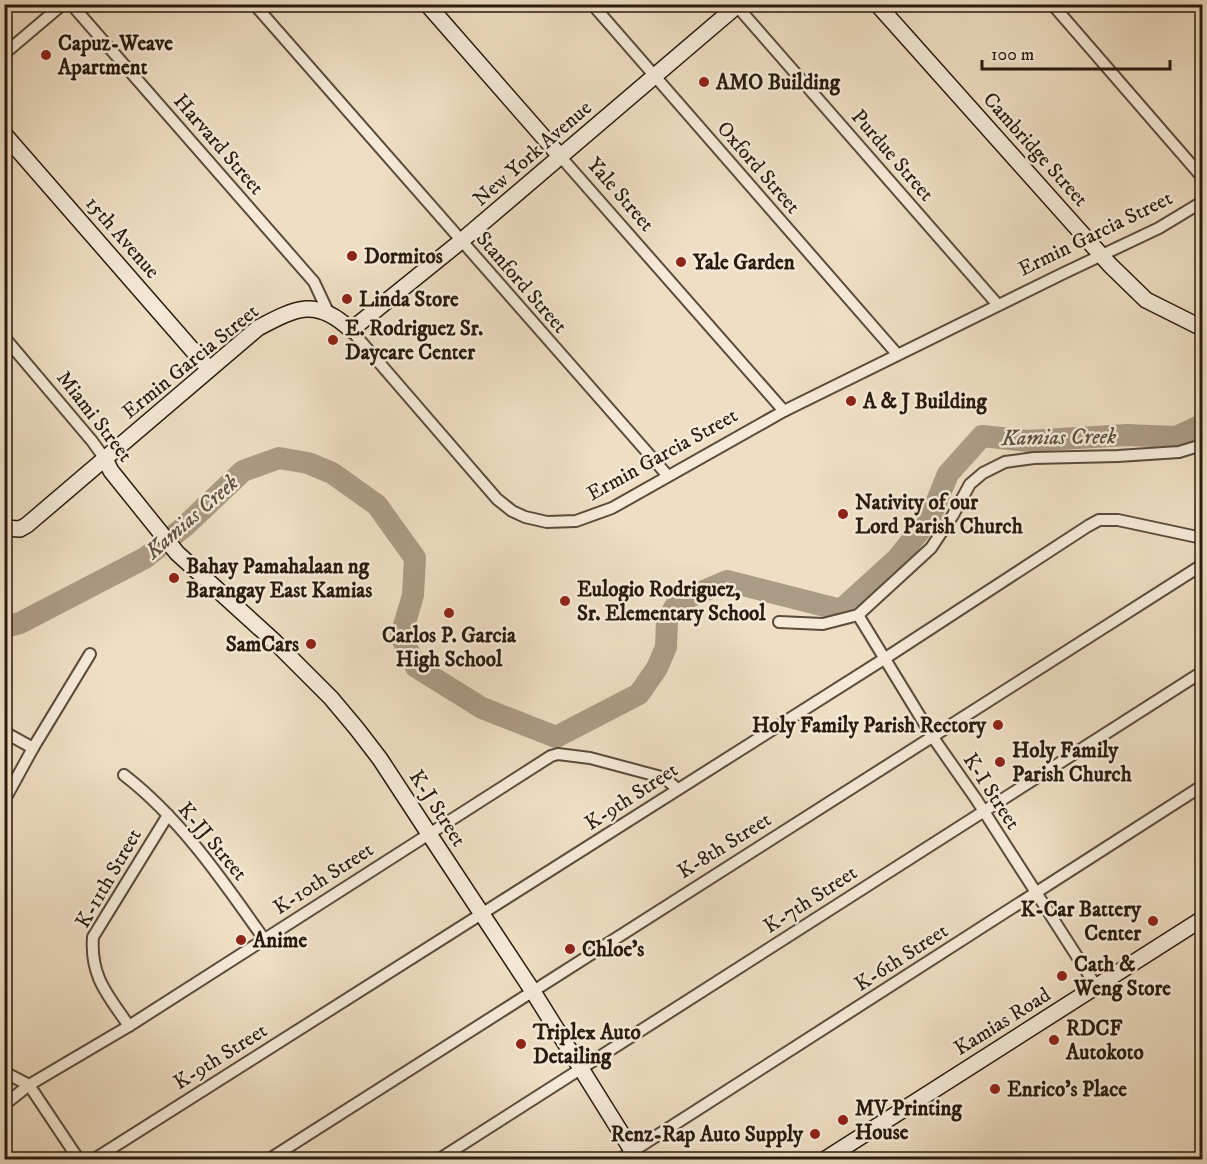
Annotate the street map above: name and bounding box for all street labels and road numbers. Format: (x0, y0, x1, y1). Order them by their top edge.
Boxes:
street label: Cambridge Street (977, 87, 1094, 212)
street label: Harvard Street (167, 89, 269, 201)
street label: New York Avenue (468, 95, 598, 212)
street label: Purdue Street (845, 104, 939, 207)
street label: Oxford Street (711, 116, 806, 220)
street label: Yale Street (581, 152, 660, 237)
street label: Ermin Garcia Street (1014, 185, 1177, 282)
street label: 15th Avenue (79, 191, 165, 284)
street label: Stanford Street (470, 226, 573, 339)
street label: Ermin Garcia Street (117, 299, 264, 425)
street label: Miami Street (50, 366, 138, 468)
street label: Ermin Garcia Street (583, 403, 743, 507)
street label: K-I Street (957, 748, 1026, 835)
street label: K-9th Street (580, 757, 683, 837)
street label: K-J Street (403, 765, 472, 852)
street label: K-JJ Street (172, 797, 253, 886)
street label: K-8th Street (673, 807, 776, 885)
street label: K-11th Street (70, 824, 148, 933)
street label: K-10th Street (269, 837, 379, 921)
street label: K-7th Street (759, 860, 862, 940)
street label: K-6th Street (850, 918, 953, 998)
street label: Kamias Road (950, 982, 1056, 1062)
street label: K-9th Street (169, 1018, 272, 1096)

